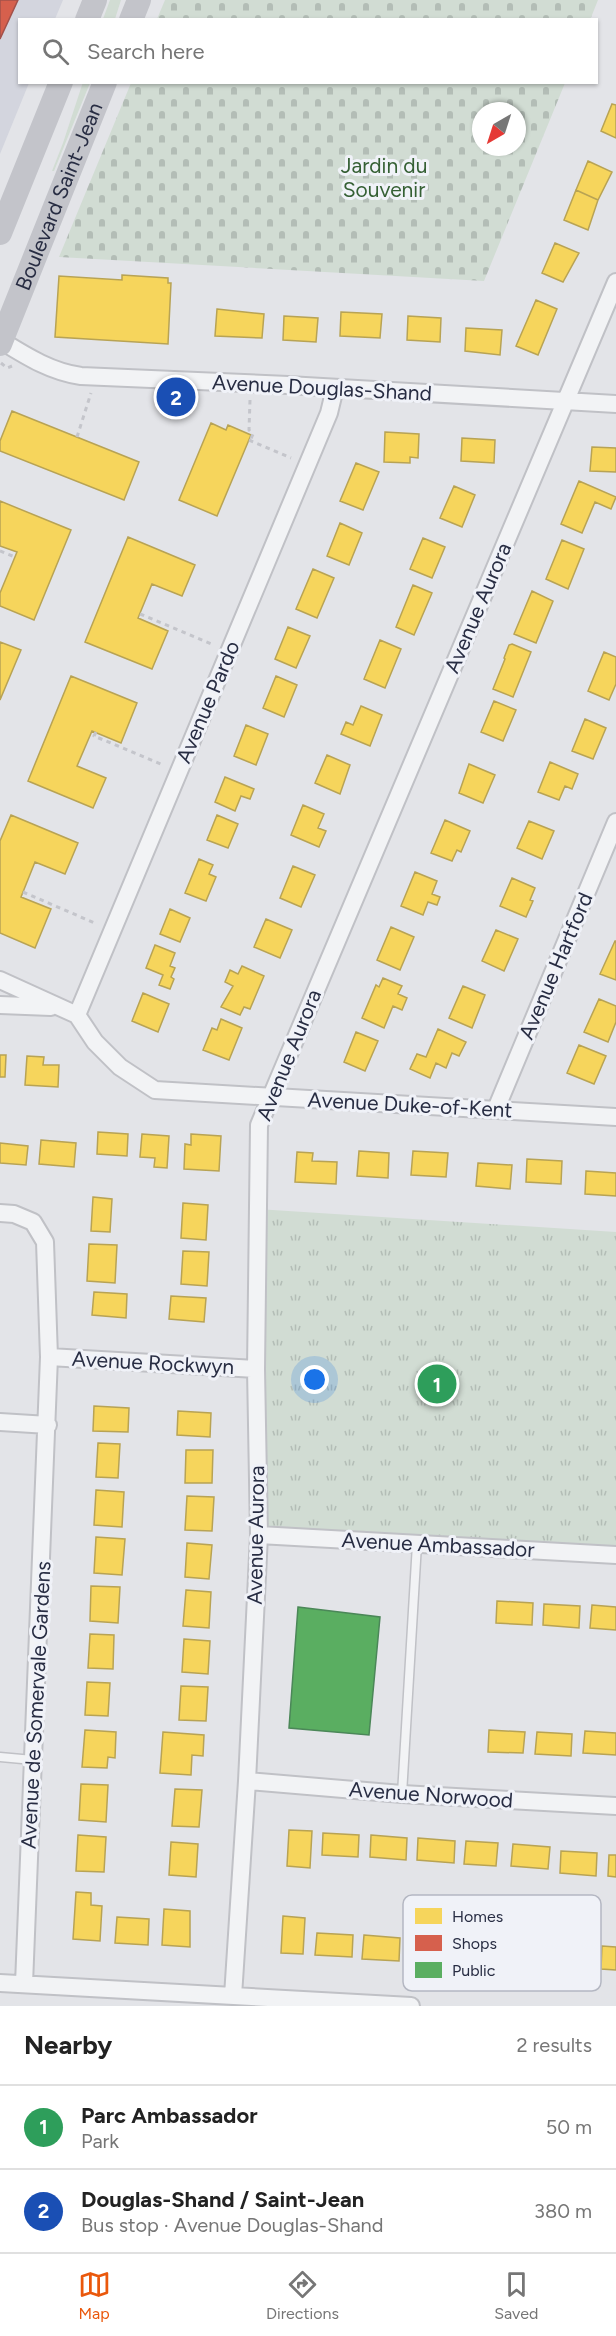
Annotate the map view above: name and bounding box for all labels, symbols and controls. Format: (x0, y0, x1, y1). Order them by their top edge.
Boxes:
search box (18, 18, 598, 84)
icon: search (39, 35, 72, 68)
text: Search here (87, 38, 205, 65)
street label: Boulevard Saint-Jean (10, 99, 108, 294)
north arrow (472, 102, 526, 156)
park label: Jardin du Souvenir (341, 153, 427, 202)
street label: Avenue Douglas-Shand (211, 369, 433, 406)
pin: 2 (156, 374, 195, 420)
street label: Avenue Aurora (439, 539, 516, 677)
street label: Avenue Pardo (171, 637, 245, 767)
street label: Avenue Hartford (513, 889, 598, 1043)
street label: Avenue Aurora (251, 986, 326, 1124)
street label: Avenue Duke-of-Kent (307, 1087, 513, 1122)
street label: Avenue Rockwyn (71, 1346, 235, 1379)
pin: 1 (418, 1362, 456, 1406)
your location (300, 1365, 329, 1394)
street label: Avenue Aurora (242, 1465, 269, 1605)
street label: Avenue Ambassador (341, 1527, 535, 1562)
street label: Avenue de Somervale Gardens (15, 1560, 56, 1850)
street label: Avenue Norwood (348, 1776, 514, 1813)
legend (403, 1895, 601, 1991)
text: Homes (452, 1907, 503, 1926)
text: Shops (452, 1934, 497, 1953)
text: Public (452, 1961, 496, 1980)
text: Nearby (24, 2029, 112, 2061)
text: 2 results (516, 2033, 592, 2057)
text: Parc Ambassador (81, 2102, 258, 2129)
text: 1 (39, 2115, 48, 2139)
text: 50 m (546, 2115, 592, 2139)
text: Park (81, 2129, 119, 2153)
text: Douglas-Shand / Saint-Jean (81, 2186, 364, 2213)
text: 2 (38, 2199, 49, 2223)
text: 380 m (534, 2199, 592, 2223)
text: Bus stop · Avenue Douglas-Shand (81, 2213, 383, 2237)
tab: Map (78, 2268, 111, 2323)
tab: Directions (266, 2268, 339, 2323)
tab: Saved (494, 2268, 538, 2323)

